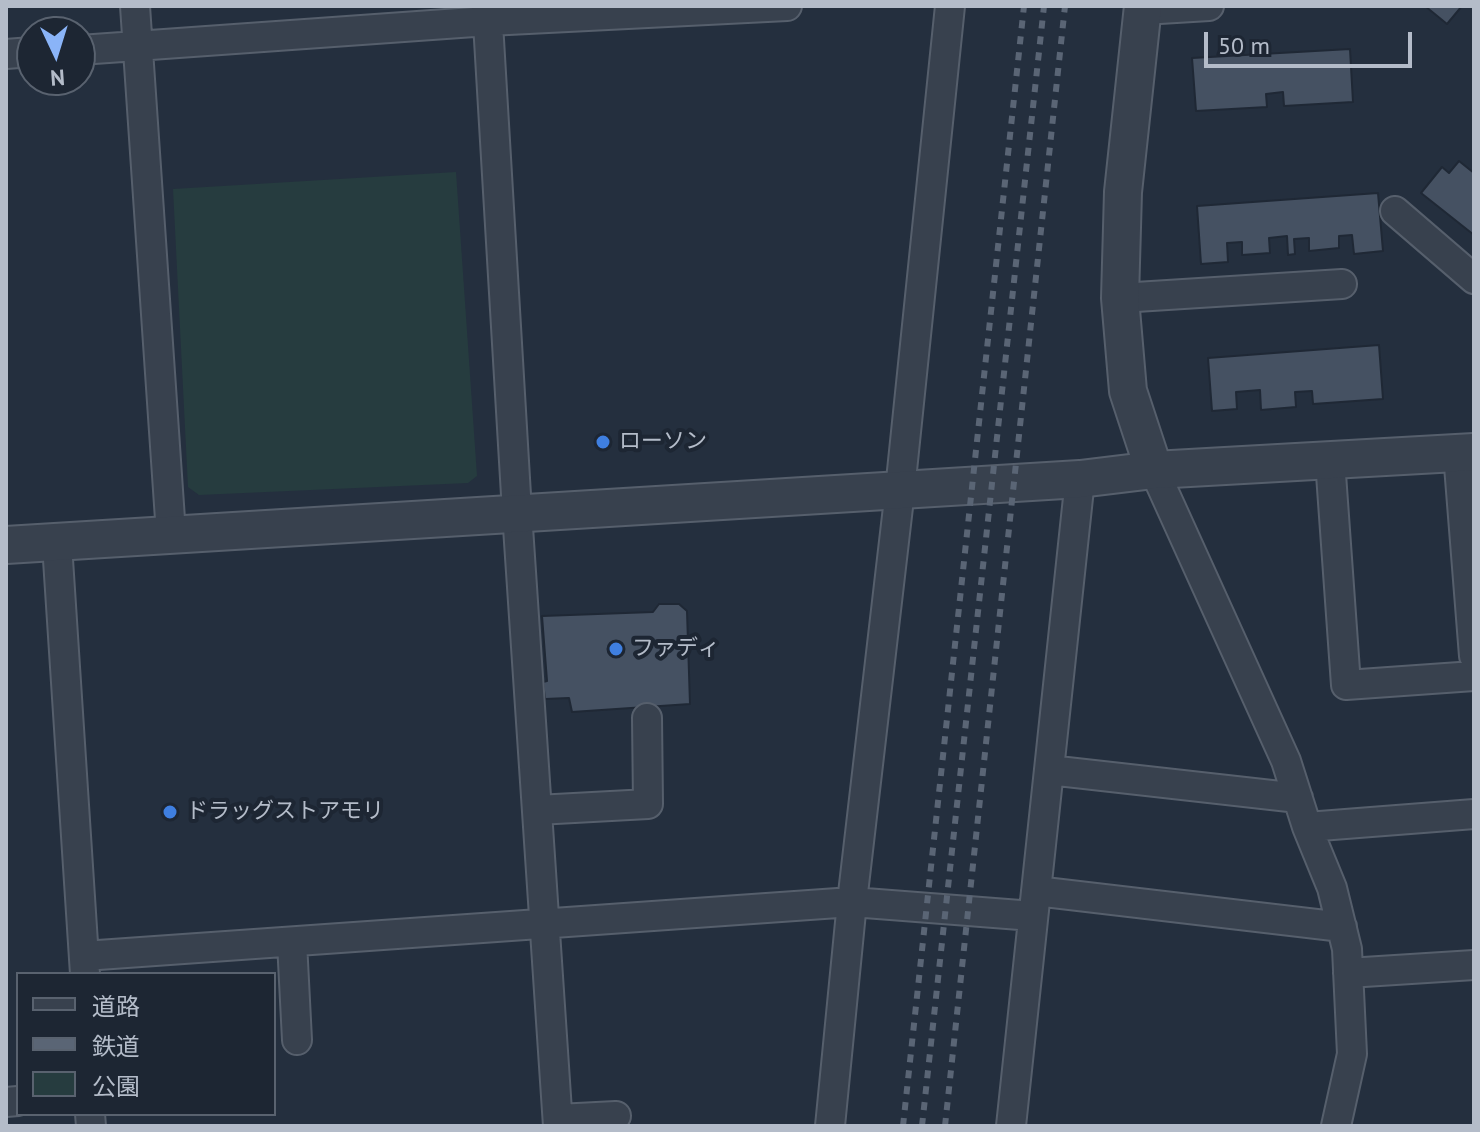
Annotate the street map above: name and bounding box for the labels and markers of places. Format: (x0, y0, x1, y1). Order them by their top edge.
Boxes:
place label: ローソン (619, 429, 707, 455)
marker: ローソン (594, 433, 612, 451)
place label: ファディ (632, 636, 720, 662)
marker: ファディ (607, 640, 625, 658)
place label: ドラッグストアモリ (186, 799, 384, 825)
marker: ドラッグストアモリ (161, 803, 179, 821)

